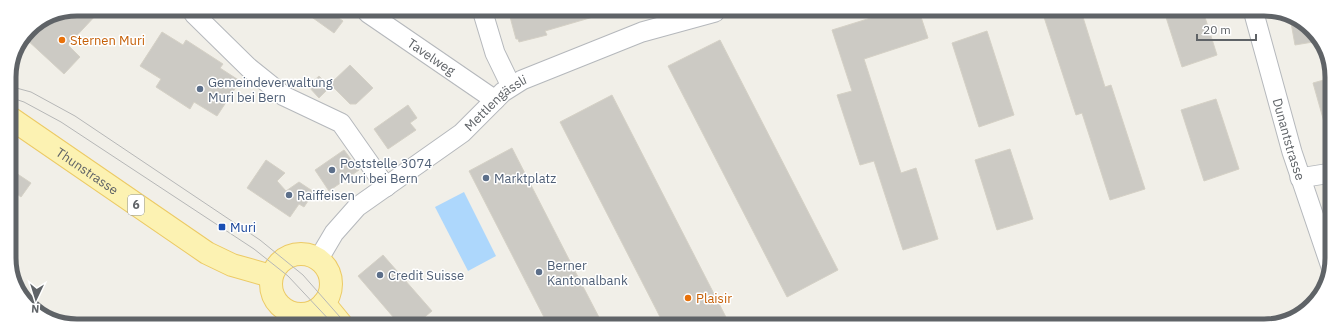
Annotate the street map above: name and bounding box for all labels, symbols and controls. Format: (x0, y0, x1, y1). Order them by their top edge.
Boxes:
scale bar (1197, 16, 1256, 42)
text: 20 m (1203, 22, 1231, 37)
place label: Sternen Muri (70, 32, 145, 49)
marker: Sternen Muri (57, 35, 67, 45)
street label: Tavelweg (404, 35, 459, 79)
street label: Mettlengässli (461, 71, 529, 135)
place label: Gemeindeverwaltung Muri bei Bern (208, 74, 333, 106)
marker: Gemeindeverwaltung Muri bei Bern (195, 84, 205, 94)
street label: Dunantstrasse (1269, 96, 1309, 182)
street label: Thunstrasse (53, 144, 121, 199)
place label: Poststelle 3074 Muri bei Bern (340, 155, 432, 187)
marker: Poststelle 3074 Muri bei Bern (327, 165, 337, 175)
place label: Marktplatz (494, 170, 556, 187)
marker: Marktplatz (481, 173, 491, 183)
place label: Raiffeisen (297, 187, 355, 204)
marker: Raiffeisen (284, 190, 294, 200)
road number: 6 (128, 195, 144, 215)
place label: Muri (230, 219, 256, 236)
marker: Muri (217, 222, 227, 232)
place label: Berner Kantonalbank (547, 257, 628, 289)
place label: Credit Suisse (388, 267, 464, 284)
marker: Berner Kantonalbank (534, 267, 544, 277)
marker: Credit Suisse (375, 270, 385, 280)
north arrow (16, 279, 56, 319)
place label: Plaisir (696, 290, 732, 307)
marker: Plaisir (683, 293, 693, 303)
text: N (31, 302, 40, 316)

